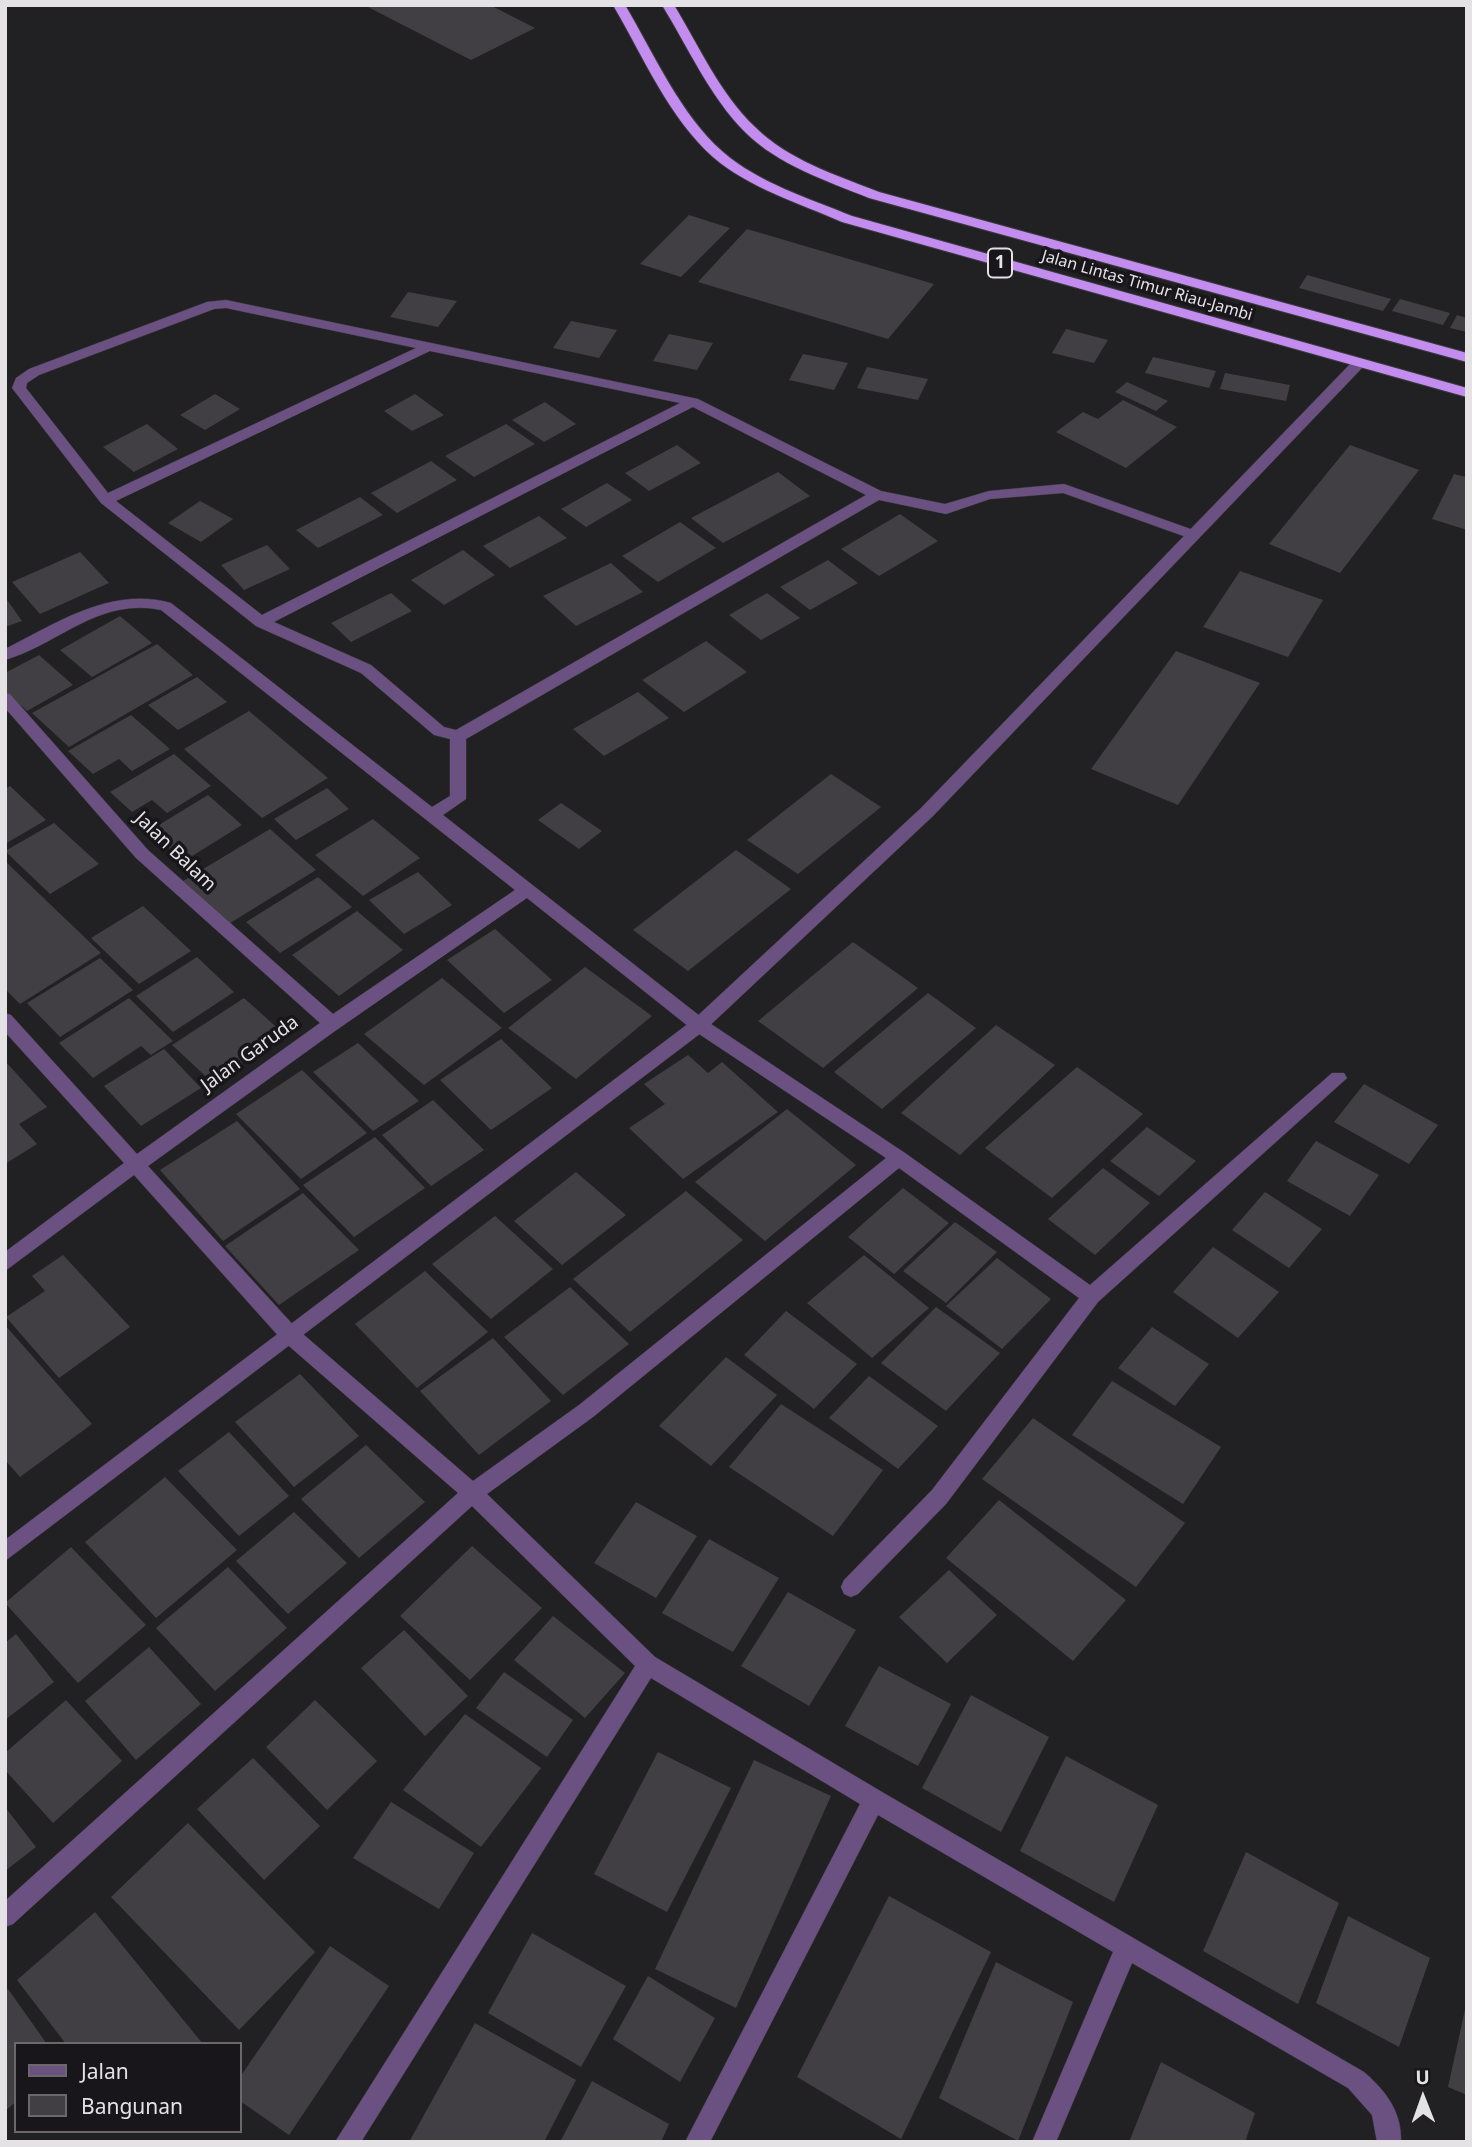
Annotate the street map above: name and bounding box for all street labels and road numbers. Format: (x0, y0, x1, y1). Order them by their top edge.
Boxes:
street label: Jalan Lintas Timur Riau-Jambi (1039, 247, 1255, 325)
road number: 1 (988, 248, 1012, 278)
street label: Jalan Balam (130, 808, 220, 896)
street label: Jalan Garuda (197, 1011, 303, 1097)

